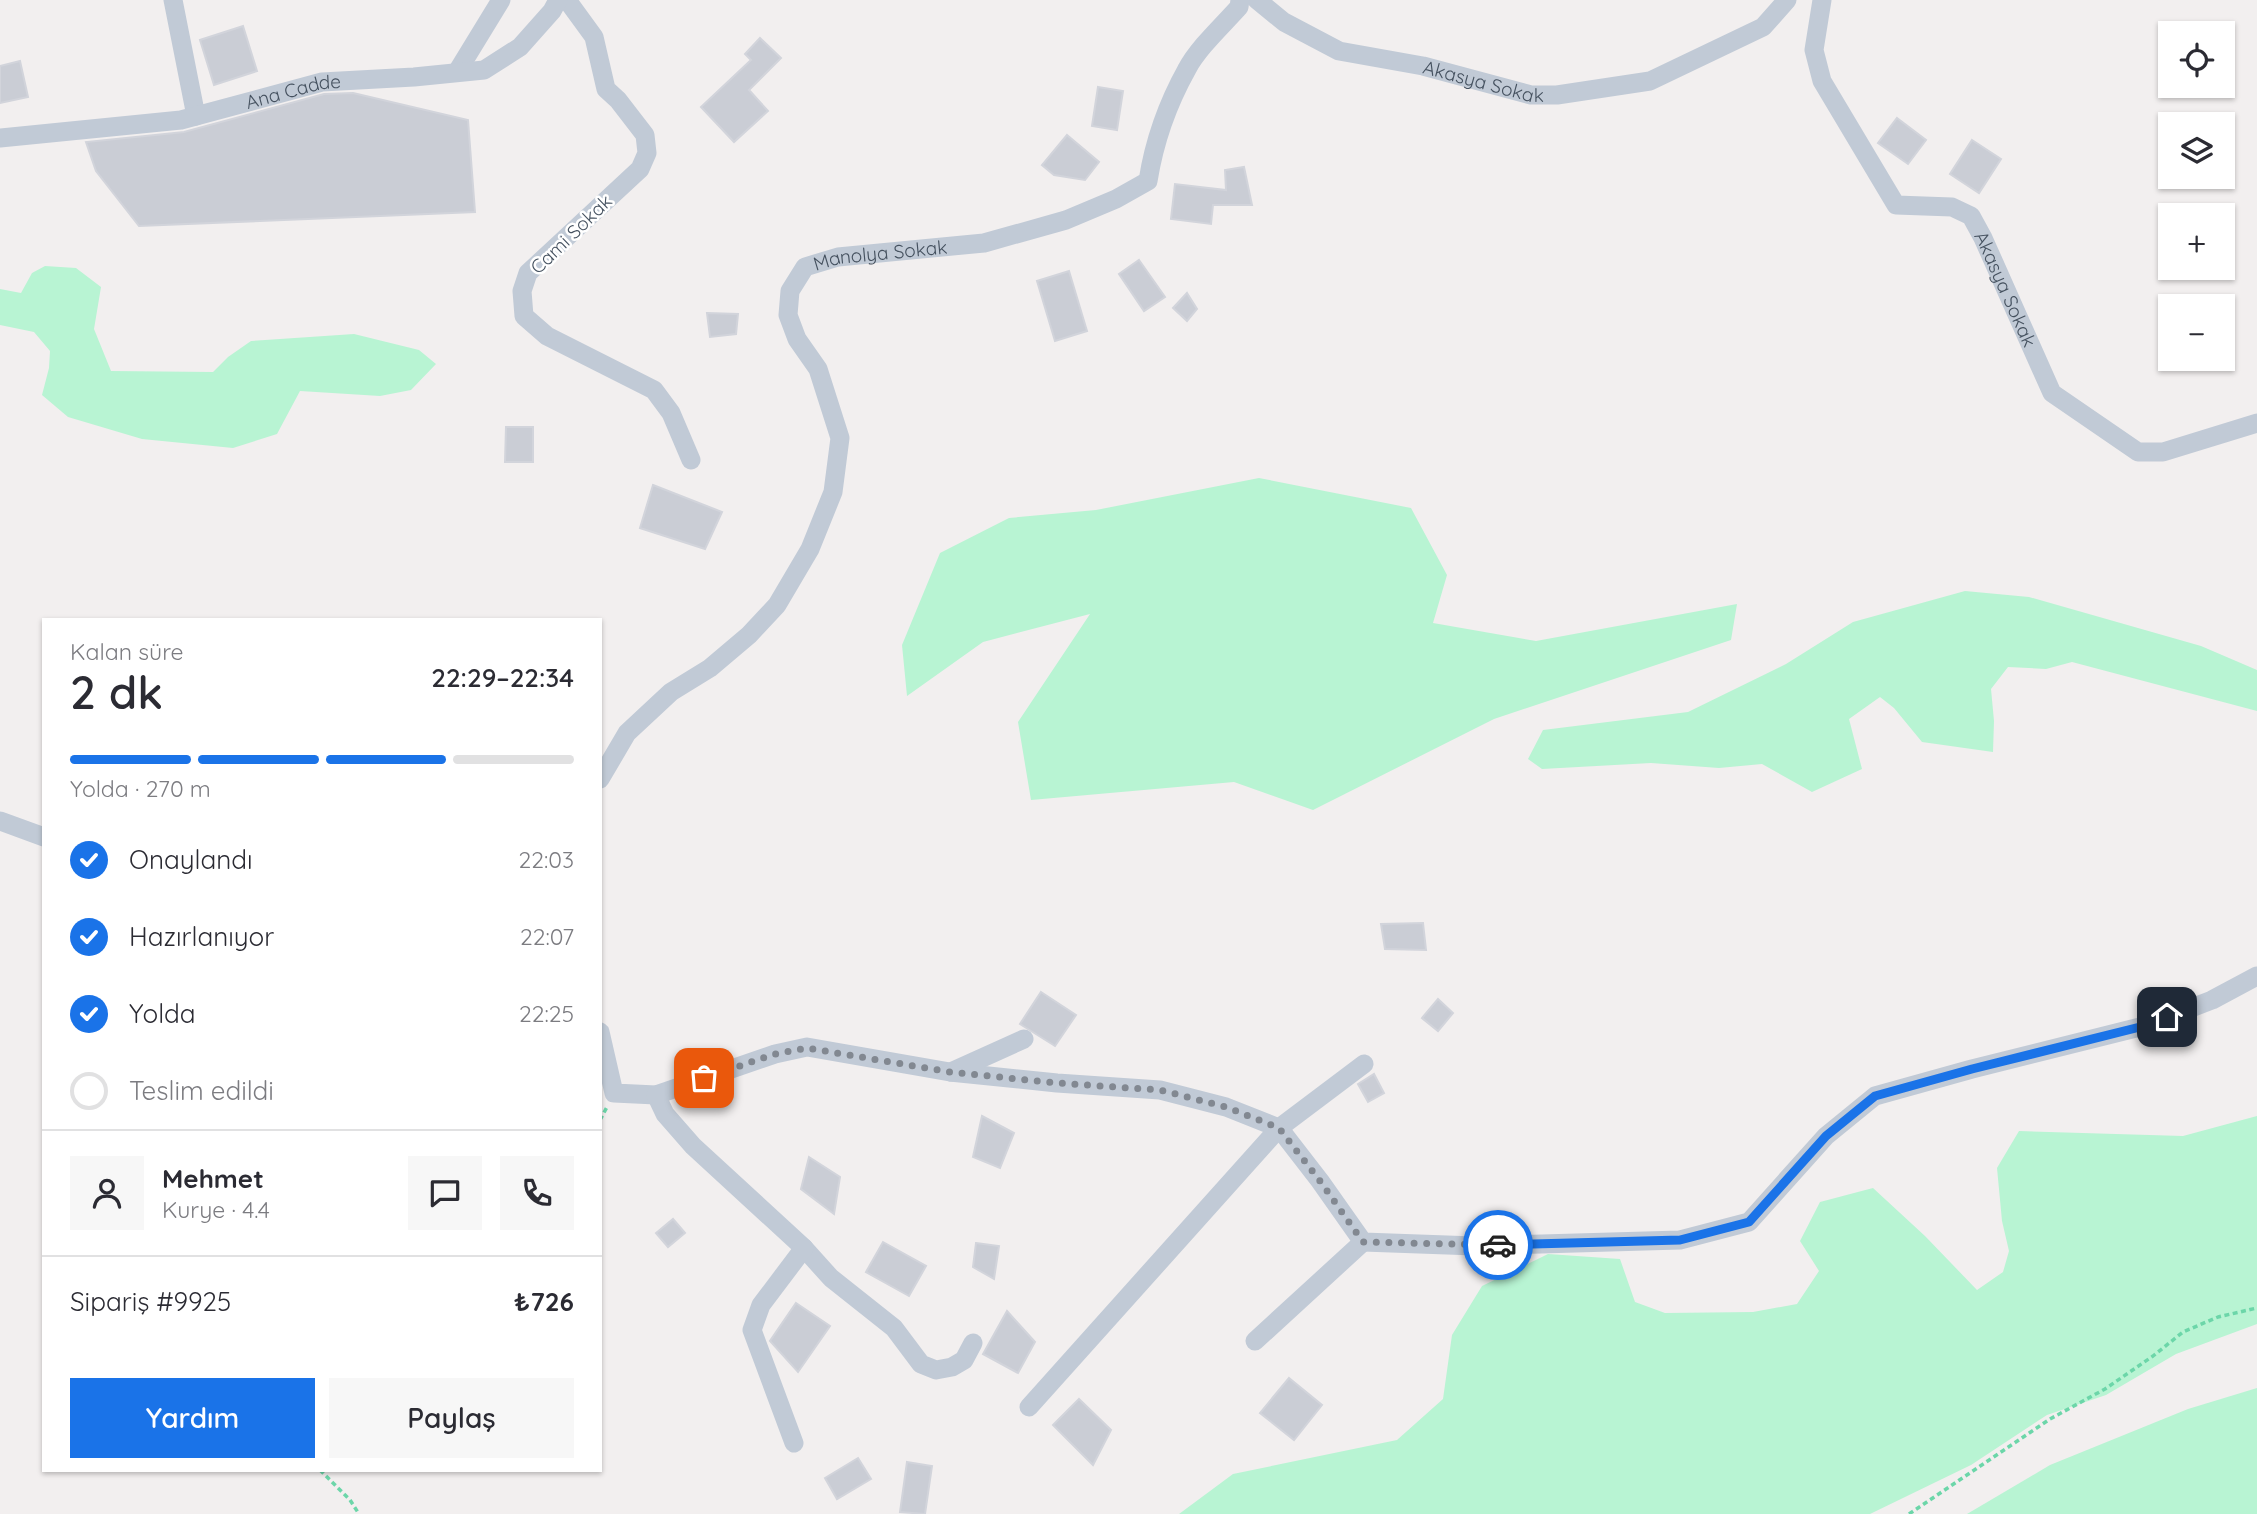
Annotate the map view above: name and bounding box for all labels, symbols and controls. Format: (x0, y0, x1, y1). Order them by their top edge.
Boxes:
map controls (2158, 21, 2235, 371)
button: locate (2158, 21, 2235, 98)
street label: Akasya Sokak (1420, 55, 1544, 107)
street label: Ana Cadde (243, 69, 342, 114)
button: layers (2158, 112, 2235, 189)
street label: Cami Sokak (525, 189, 617, 279)
button: + (2158, 203, 2235, 280)
street label: Akasya Sokak (1969, 227, 2042, 351)
street label: Manolya Sokak (810, 235, 948, 276)
button: − (2158, 294, 2235, 371)
text: Kalan süre (70, 637, 183, 666)
text: 22:29–22:34 (431, 661, 574, 694)
text: 2 dk (70, 663, 163, 721)
text: Yolda · 270 m (70, 774, 211, 803)
icon: check (70, 841, 108, 879)
text: Onaylandı (129, 843, 253, 876)
text: 22:03 (518, 845, 574, 874)
icon: check (70, 918, 108, 956)
text: Hazırlanıyor (129, 920, 274, 953)
text: 22:07 (520, 922, 574, 951)
pin (2137, 987, 2197, 1047)
icon: check (70, 995, 108, 1033)
text: Yolda (129, 997, 195, 1030)
icon: home (2148, 998, 2186, 1036)
text: 22:25 (519, 999, 574, 1028)
pin (674, 1048, 734, 1108)
icon: bag (685, 1059, 723, 1097)
text: Teslim edildi (129, 1074, 274, 1107)
button: person (70, 1156, 144, 1230)
button: chat (408, 1156, 482, 1230)
button: phone (500, 1156, 574, 1230)
text: Mehmet (162, 1162, 264, 1195)
text: Kurye · 4.4 (162, 1195, 270, 1224)
courier (1463, 1210, 1533, 1280)
icon: car (1479, 1226, 1517, 1264)
text: Sipariş #9925 (70, 1285, 231, 1318)
text: ₺726 (514, 1285, 574, 1318)
button: Yardım (70, 1378, 315, 1458)
button: Paylaş (329, 1378, 574, 1458)

